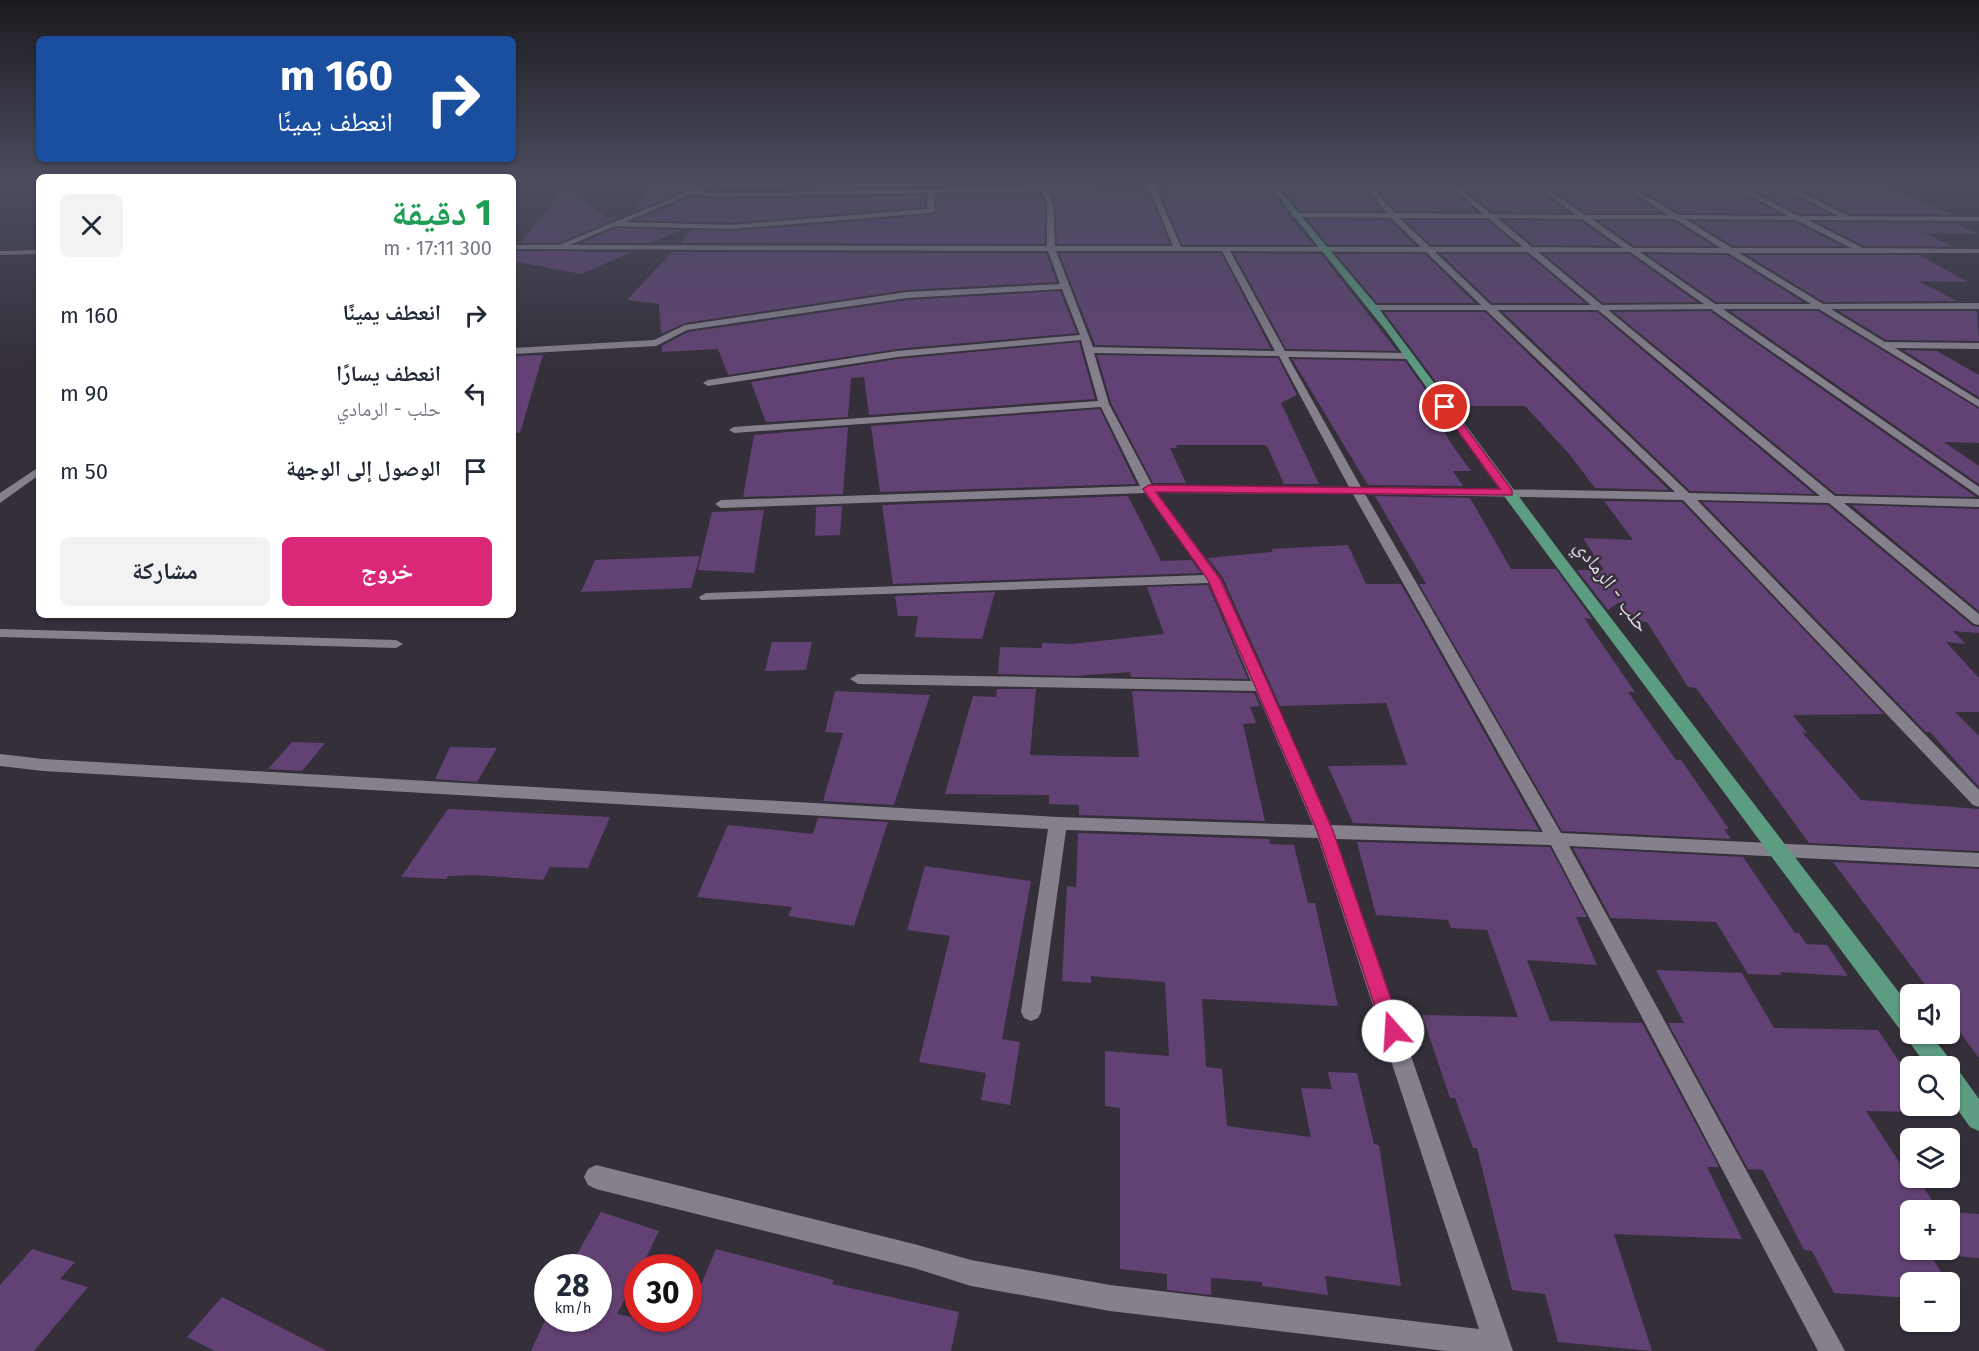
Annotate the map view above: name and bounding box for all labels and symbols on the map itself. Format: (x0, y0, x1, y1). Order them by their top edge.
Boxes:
pin (1419, 381, 1470, 432)
street label: حلب - الرمادي (1566, 534, 1655, 640)
position arrow (1361, 999, 1425, 1063)
speed limit sign: 30 (624, 1254, 702, 1332)

